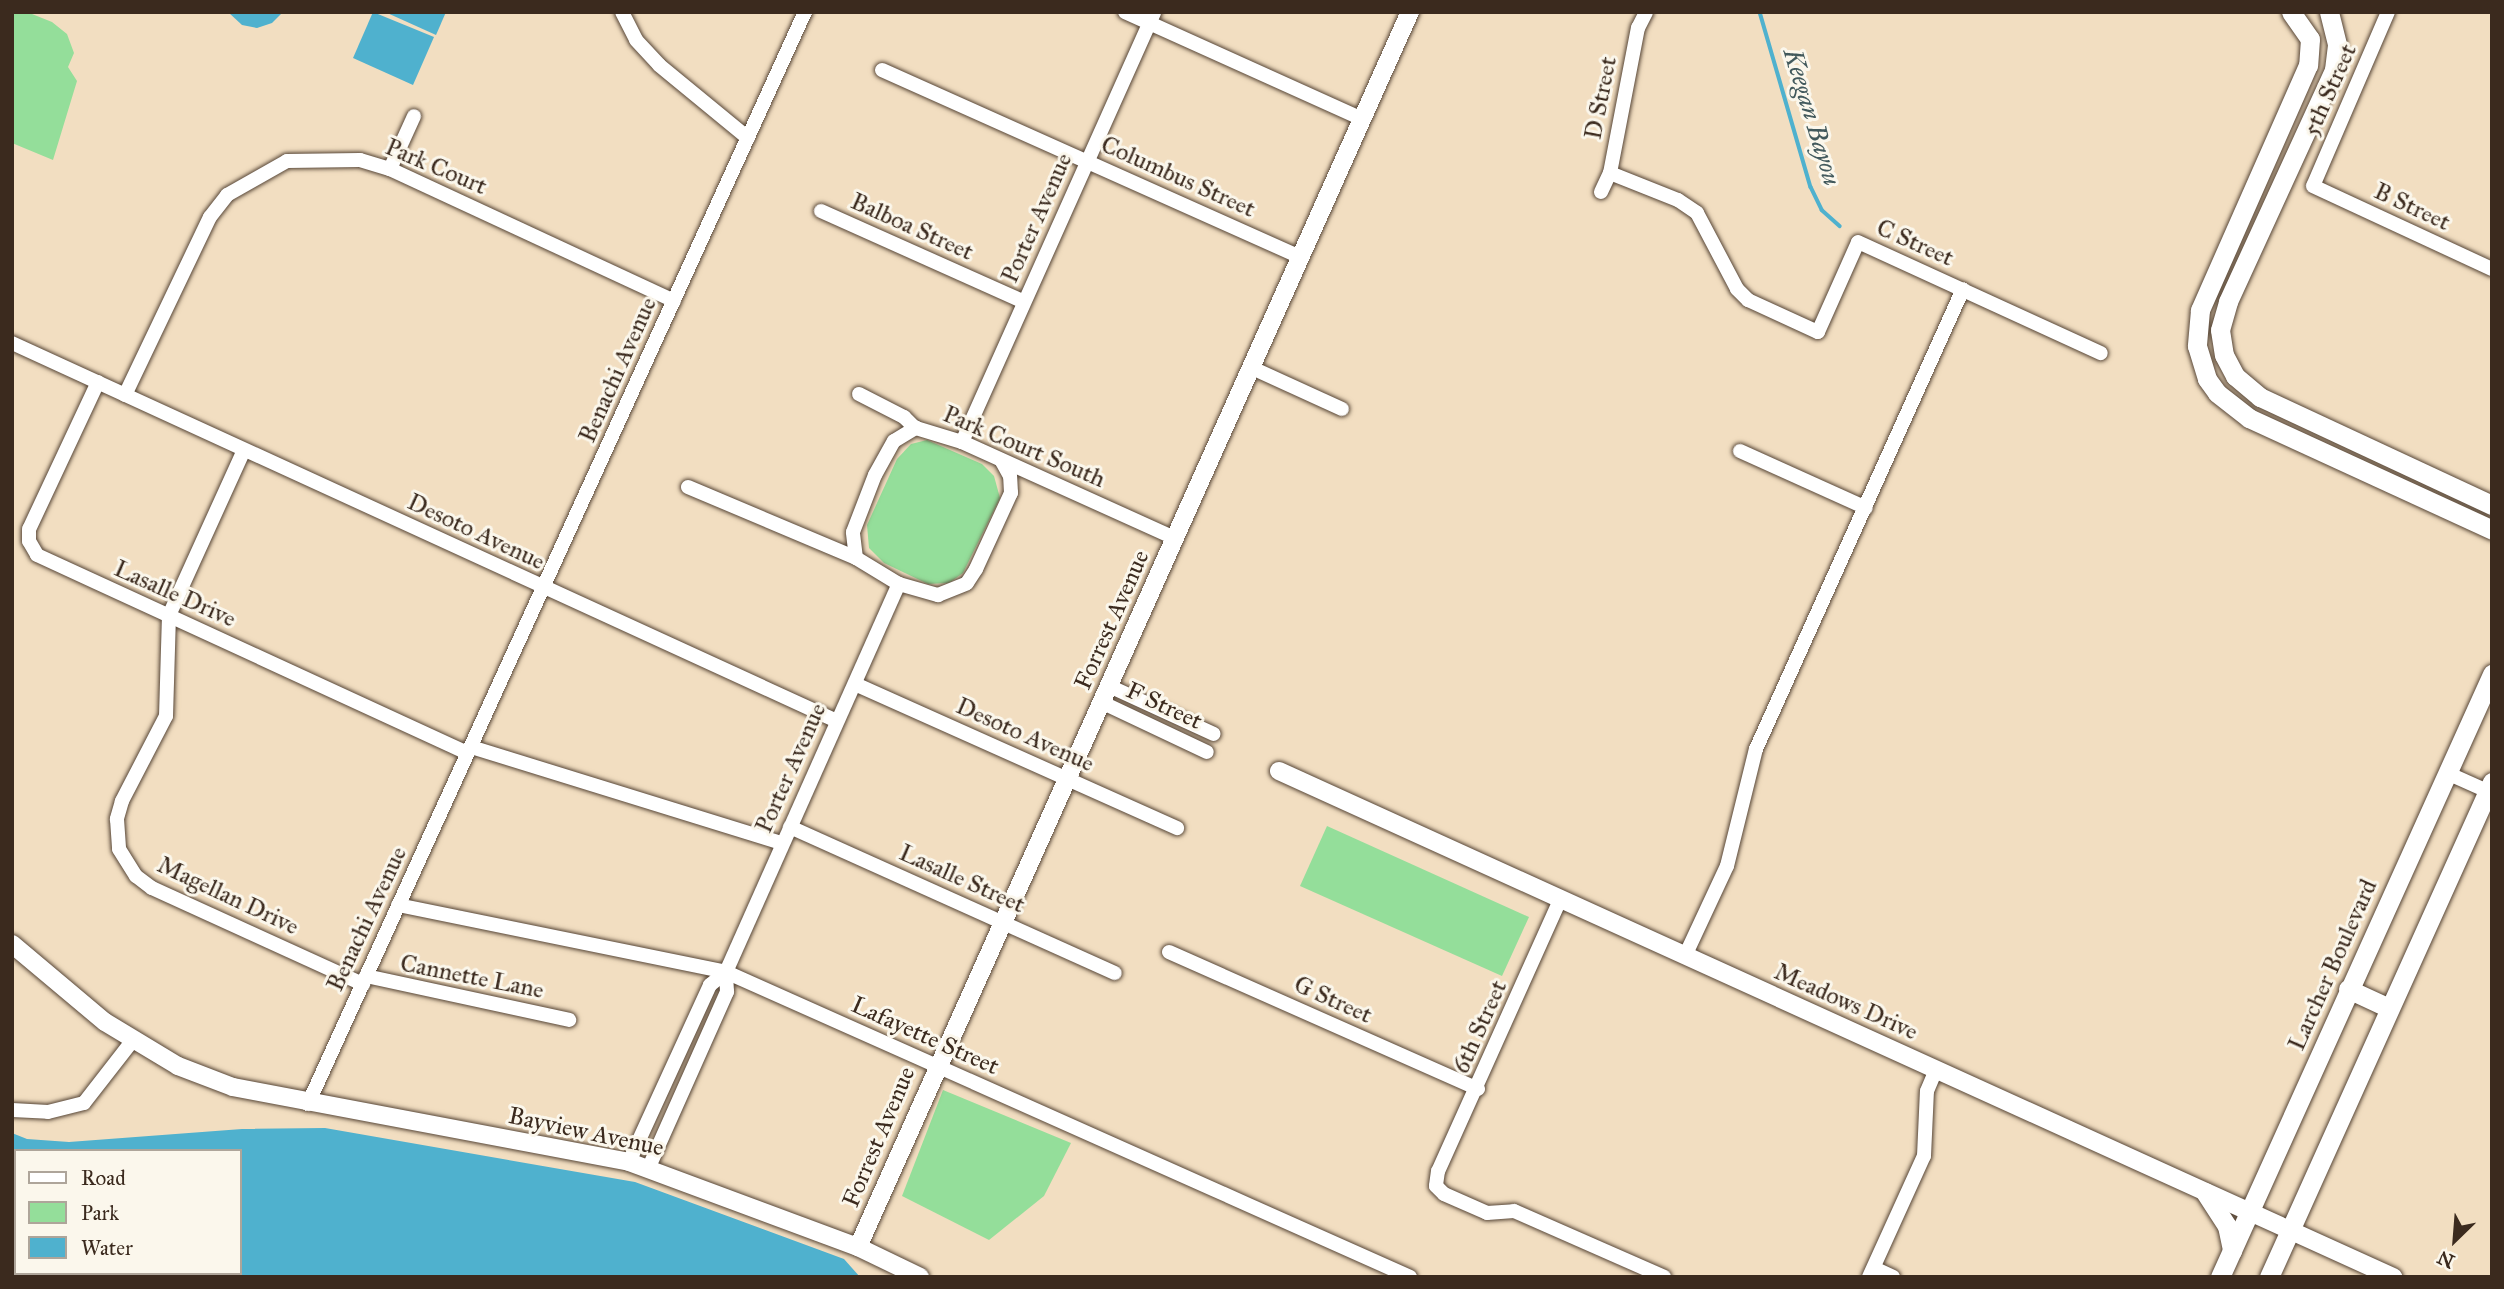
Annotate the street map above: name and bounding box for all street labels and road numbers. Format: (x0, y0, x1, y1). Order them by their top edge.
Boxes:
street label: 5th Street (2297, 39, 2363, 141)
street label: D Street (1579, 54, 1623, 142)
street label: Columbus Street (1096, 130, 1260, 224)
street label: Park Court (381, 133, 491, 201)
street label: Porter Avenue (996, 149, 1078, 287)
street label: B Street (2369, 177, 2455, 237)
street label: Balboa Street (846, 187, 978, 267)
street label: C Street (1872, 213, 1958, 273)
street label: Benachi Avenue (573, 293, 663, 447)
street label: Park Court South (939, 400, 1109, 494)
street label: Desoto Avenue (403, 488, 549, 576)
street label: Forrest Avenue (1068, 546, 1156, 694)
street label: Lasalle Drive (110, 554, 240, 634)
street label: F Street (1121, 676, 1207, 736)
street label: Desoto Avenue (952, 692, 1098, 778)
street label: Porter Avenue (750, 699, 832, 837)
street label: Lasalle Street (895, 839, 1029, 919)
street label: Benachi Avenue (321, 842, 413, 996)
street label: Magellan Drive (153, 851, 303, 941)
street label: Larcher Boulevard (2282, 875, 2384, 1055)
street label: Cannette Lane (398, 949, 546, 1005)
street label: Meadows Drive (1770, 958, 1922, 1046)
street label: G Street (1290, 970, 1376, 1030)
street label: 6th Street (1447, 976, 1513, 1078)
street label: Lafayette Street (847, 991, 1003, 1081)
street label: Forrest Avenue (837, 1062, 921, 1212)
street label: Bayview Avenue (506, 1101, 666, 1163)

